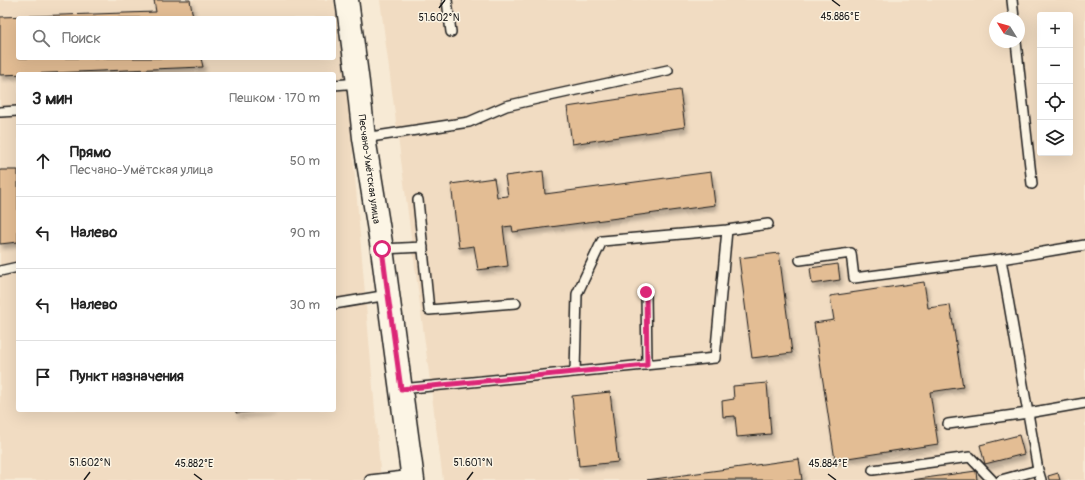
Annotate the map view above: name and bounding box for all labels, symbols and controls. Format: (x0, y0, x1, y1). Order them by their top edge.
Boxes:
text: 45.886°E (821, 11, 859, 23)
text: 51.602°N (419, 12, 460, 24)
north arrow (989, 12, 1025, 48)
map controls (1037, 12, 1073, 156)
button: + (1037, 12, 1073, 48)
search box (16, 16, 336, 60)
icon: search (30, 27, 52, 49)
text: Поиск (62, 29, 101, 48)
button: − (1037, 48, 1073, 84)
button: locate (1037, 84, 1073, 120)
text: 3 мин (32, 88, 72, 109)
text: Пешком · 170 m (229, 90, 320, 106)
street label: Песчано-Умётская улица (355, 114, 383, 225)
button: layers (1037, 120, 1073, 156)
text: Прямо (70, 143, 111, 162)
icon: ahead (32, 150, 54, 172)
text: 50 m (290, 153, 320, 169)
text: Песчано-Умётская улица (70, 162, 213, 178)
icon: left (32, 222, 54, 244)
text: Налево (70, 223, 117, 242)
text: 90 m (290, 225, 320, 241)
route start (373, 240, 391, 258)
route end (637, 283, 655, 301)
icon: left (32, 294, 54, 316)
text: Налево (70, 295, 117, 314)
text: 30 m (290, 297, 320, 313)
icon: arrive (32, 366, 54, 388)
text: Пункт назначения (70, 367, 184, 386)
text: 51.602°N (70, 457, 111, 469)
text: 51.601°N (453, 457, 493, 469)
text: 45.882°E (175, 458, 213, 470)
text: 45.884°E (809, 458, 847, 470)

